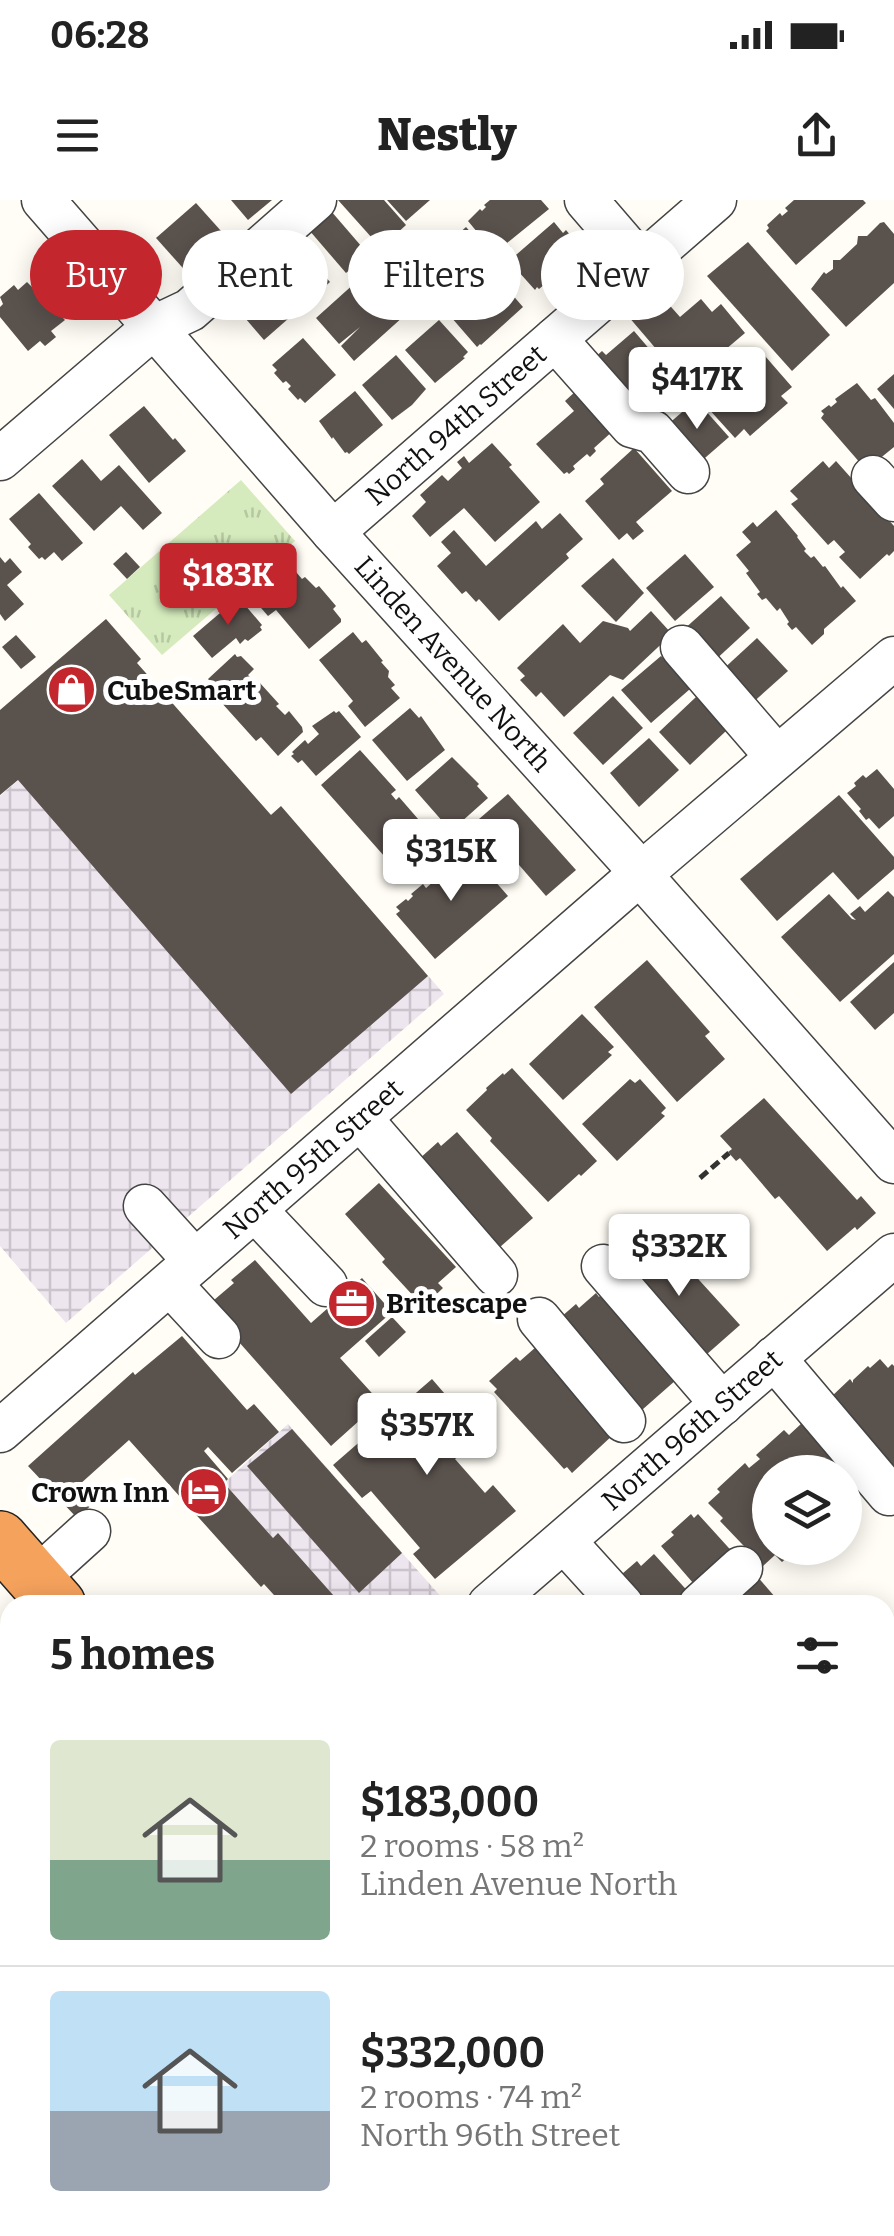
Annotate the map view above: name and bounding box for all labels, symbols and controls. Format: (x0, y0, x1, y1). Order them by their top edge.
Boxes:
text: 06:28 (50, 12, 150, 58)
icon: menu (50, 108, 105, 163)
text: Nestly (377, 108, 517, 162)
icon: share (789, 108, 844, 163)
chip: Buy (30, 230, 162, 320)
chip: Rent (182, 230, 328, 320)
chip: Filters (348, 230, 521, 320)
chip: New (541, 230, 684, 320)
street label: North 94th Street (359, 338, 553, 512)
pin: $417K (627, 347, 767, 432)
text: $417K (651, 360, 743, 398)
pin: $183K (158, 543, 298, 628)
street label: Linden Avenue North (348, 550, 558, 778)
text: $183K (182, 556, 274, 594)
shop icon: CubeSmart (46, 664, 98, 716)
place label: CubeSmart (107, 674, 257, 707)
pin: $315K (381, 819, 521, 904)
text: $315K (405, 832, 497, 870)
street label: North 95th Street (217, 1072, 409, 1246)
pin: $332K (609, 1214, 749, 1299)
text: $332K (631, 1227, 727, 1265)
office icon: Britescape (325, 1277, 377, 1329)
place label: Britescape (386, 1287, 527, 1320)
street label: North 96th Street (595, 1343, 789, 1517)
pin: $357K (357, 1393, 497, 1478)
text: $357K (380, 1406, 474, 1444)
map controls (752, 1455, 862, 1565)
button: layers (752, 1455, 862, 1565)
hotel icon: Crown Inn (178, 1466, 230, 1518)
place label: Crown Inn (31, 1476, 169, 1509)
icon: filters (790, 1628, 845, 1683)
text: 5 homes (50, 1630, 215, 1680)
text: $183,000 (360, 1777, 539, 1827)
icon: home (130, 1780, 250, 1900)
text: 2 rooms · 58 m² (360, 1827, 584, 1865)
text: Linden Avenue North (360, 1865, 678, 1903)
text: $332,000 (360, 2028, 545, 2078)
icon: home (130, 2031, 250, 2151)
text: 2 rooms · 74 m² (360, 2078, 582, 2116)
text: North 96th Street (360, 2116, 620, 2154)

